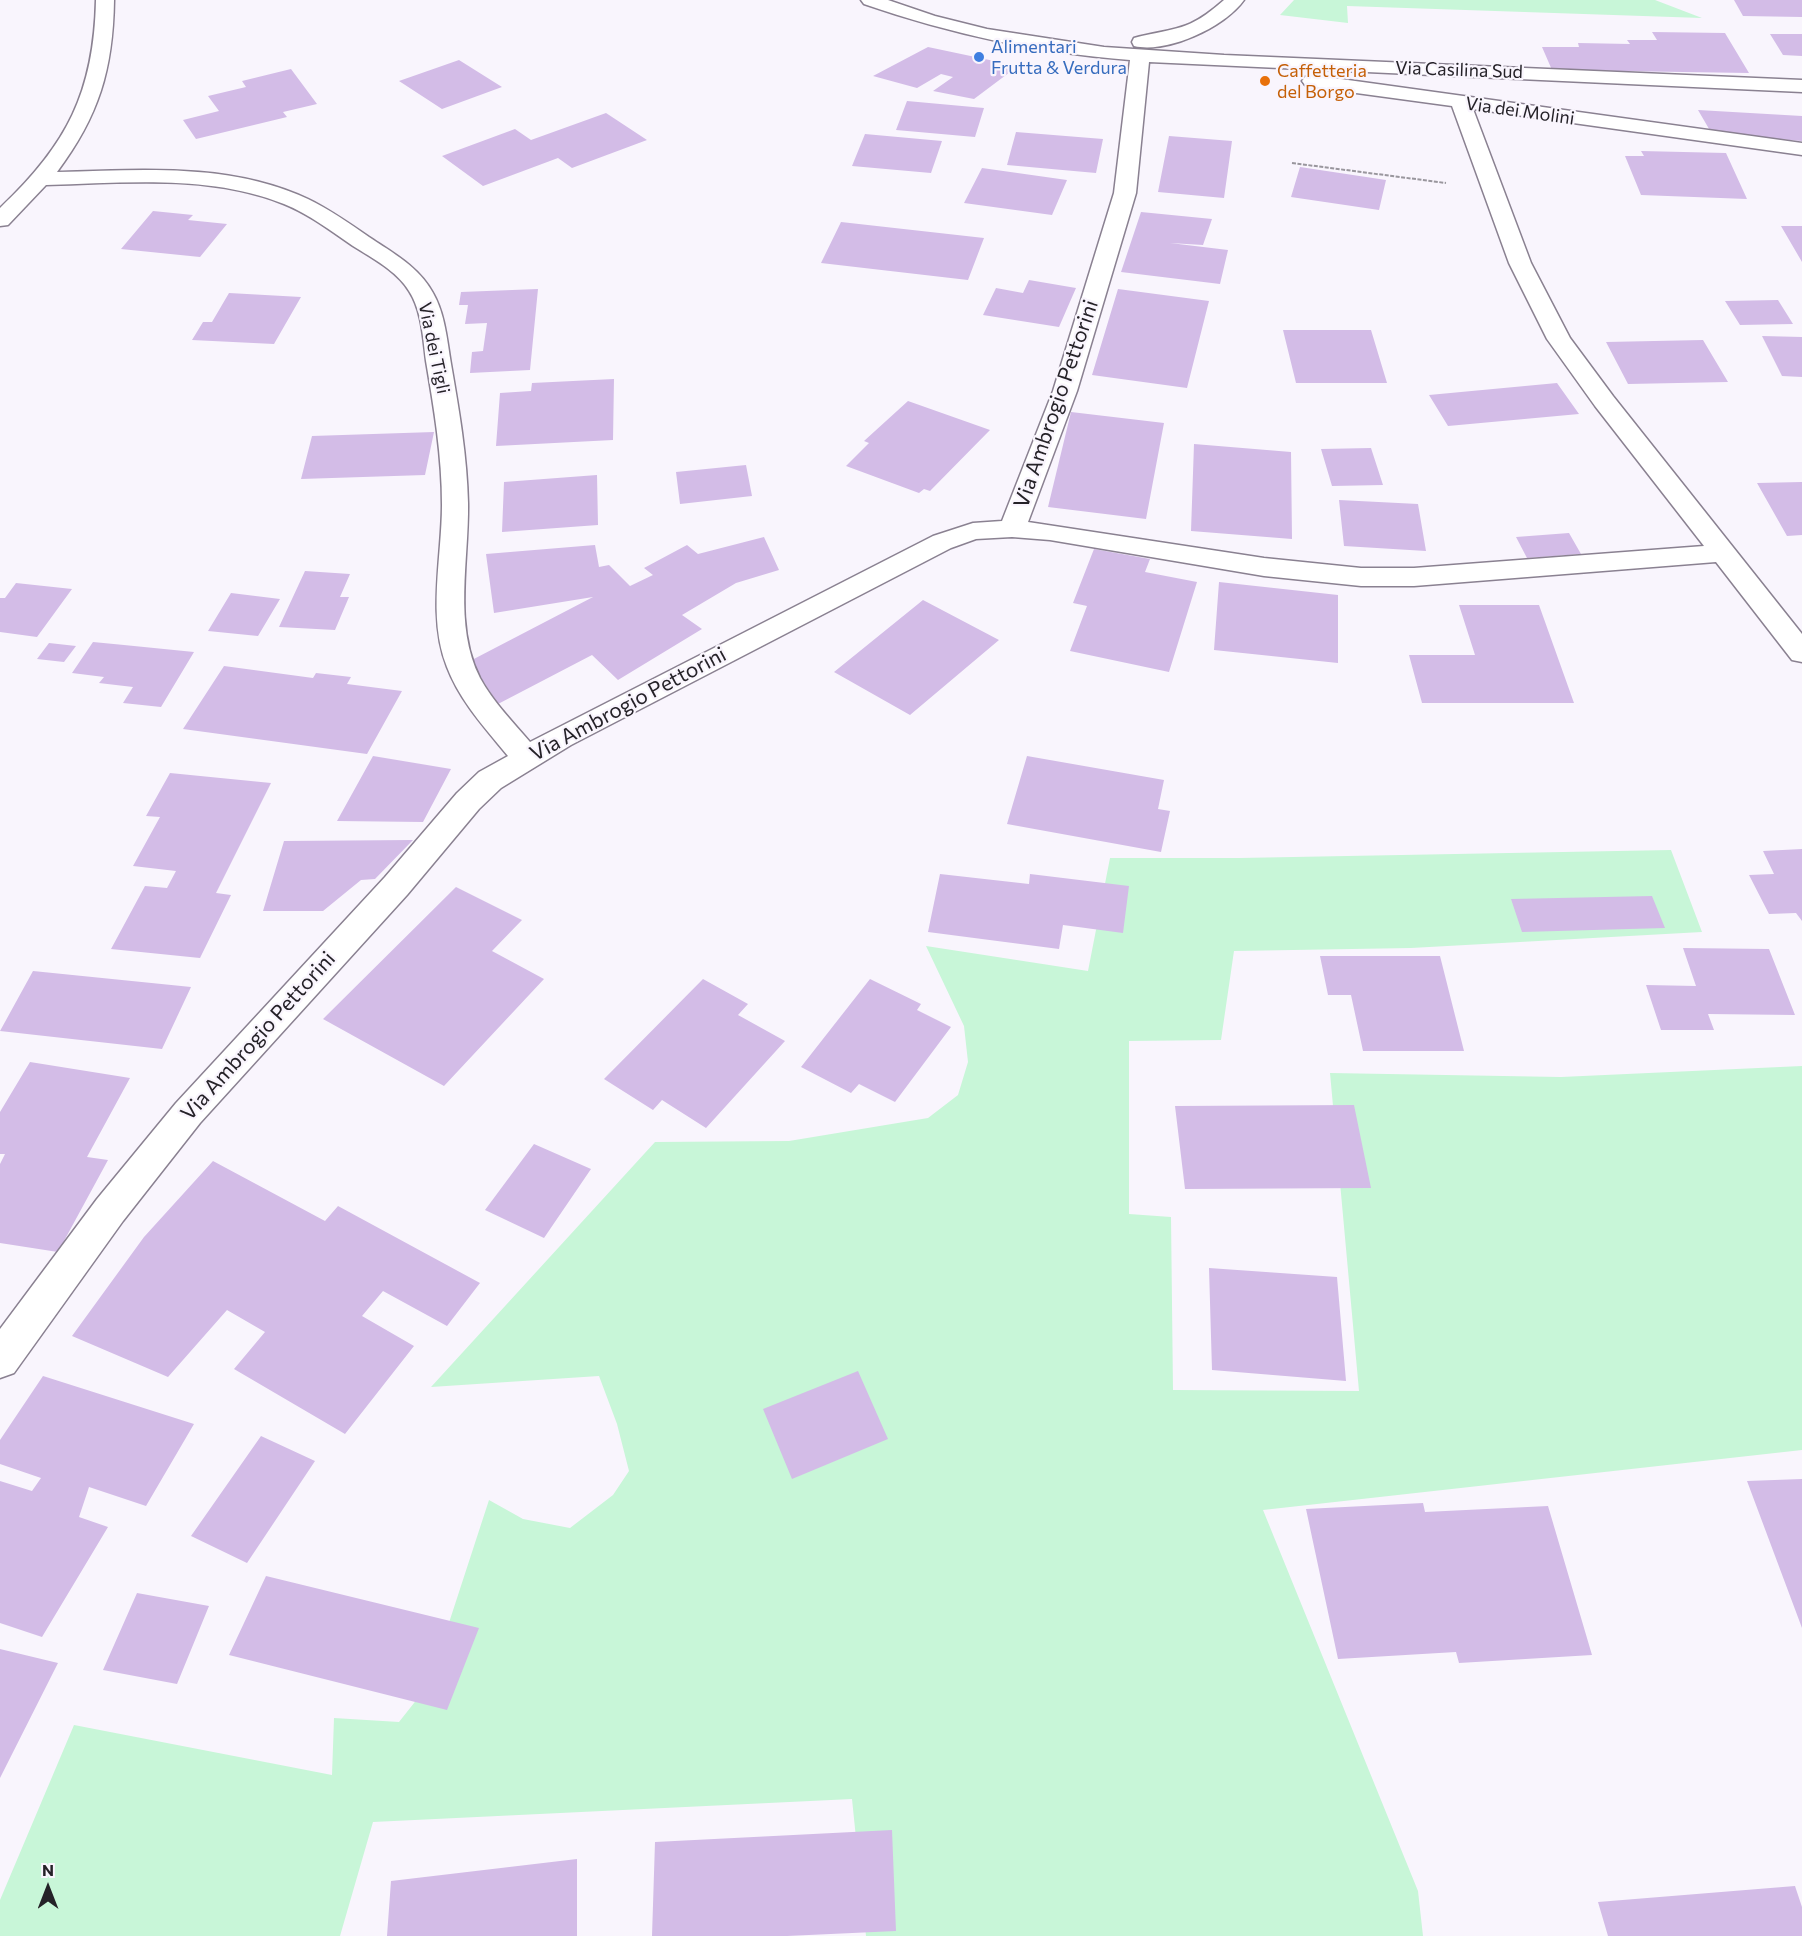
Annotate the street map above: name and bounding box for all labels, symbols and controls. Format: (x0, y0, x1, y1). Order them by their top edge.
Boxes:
place label: Alimentari Frutta & Verdura (991, 36, 1127, 78)
marker: Alimentari Frutta & Verdura (972, 50, 986, 64)
street label: Via Casilina Sud (1395, 57, 1523, 83)
place label: Caffetteria del Borgo (1277, 60, 1367, 103)
marker: Caffetteria del Borgo (1258, 74, 1272, 88)
street label: Via dei Molini (1464, 93, 1576, 129)
street label: Via Ambrogio Pettorini (1009, 297, 1103, 511)
street label: Via dei Tigli (414, 300, 454, 396)
street label: Via Ambrogio Pettorini (526, 642, 730, 766)
street label: Via Ambrogio Pettorini (176, 946, 340, 1126)
north arrow (18, 1858, 78, 1918)
text: N (42, 1860, 54, 1879)

